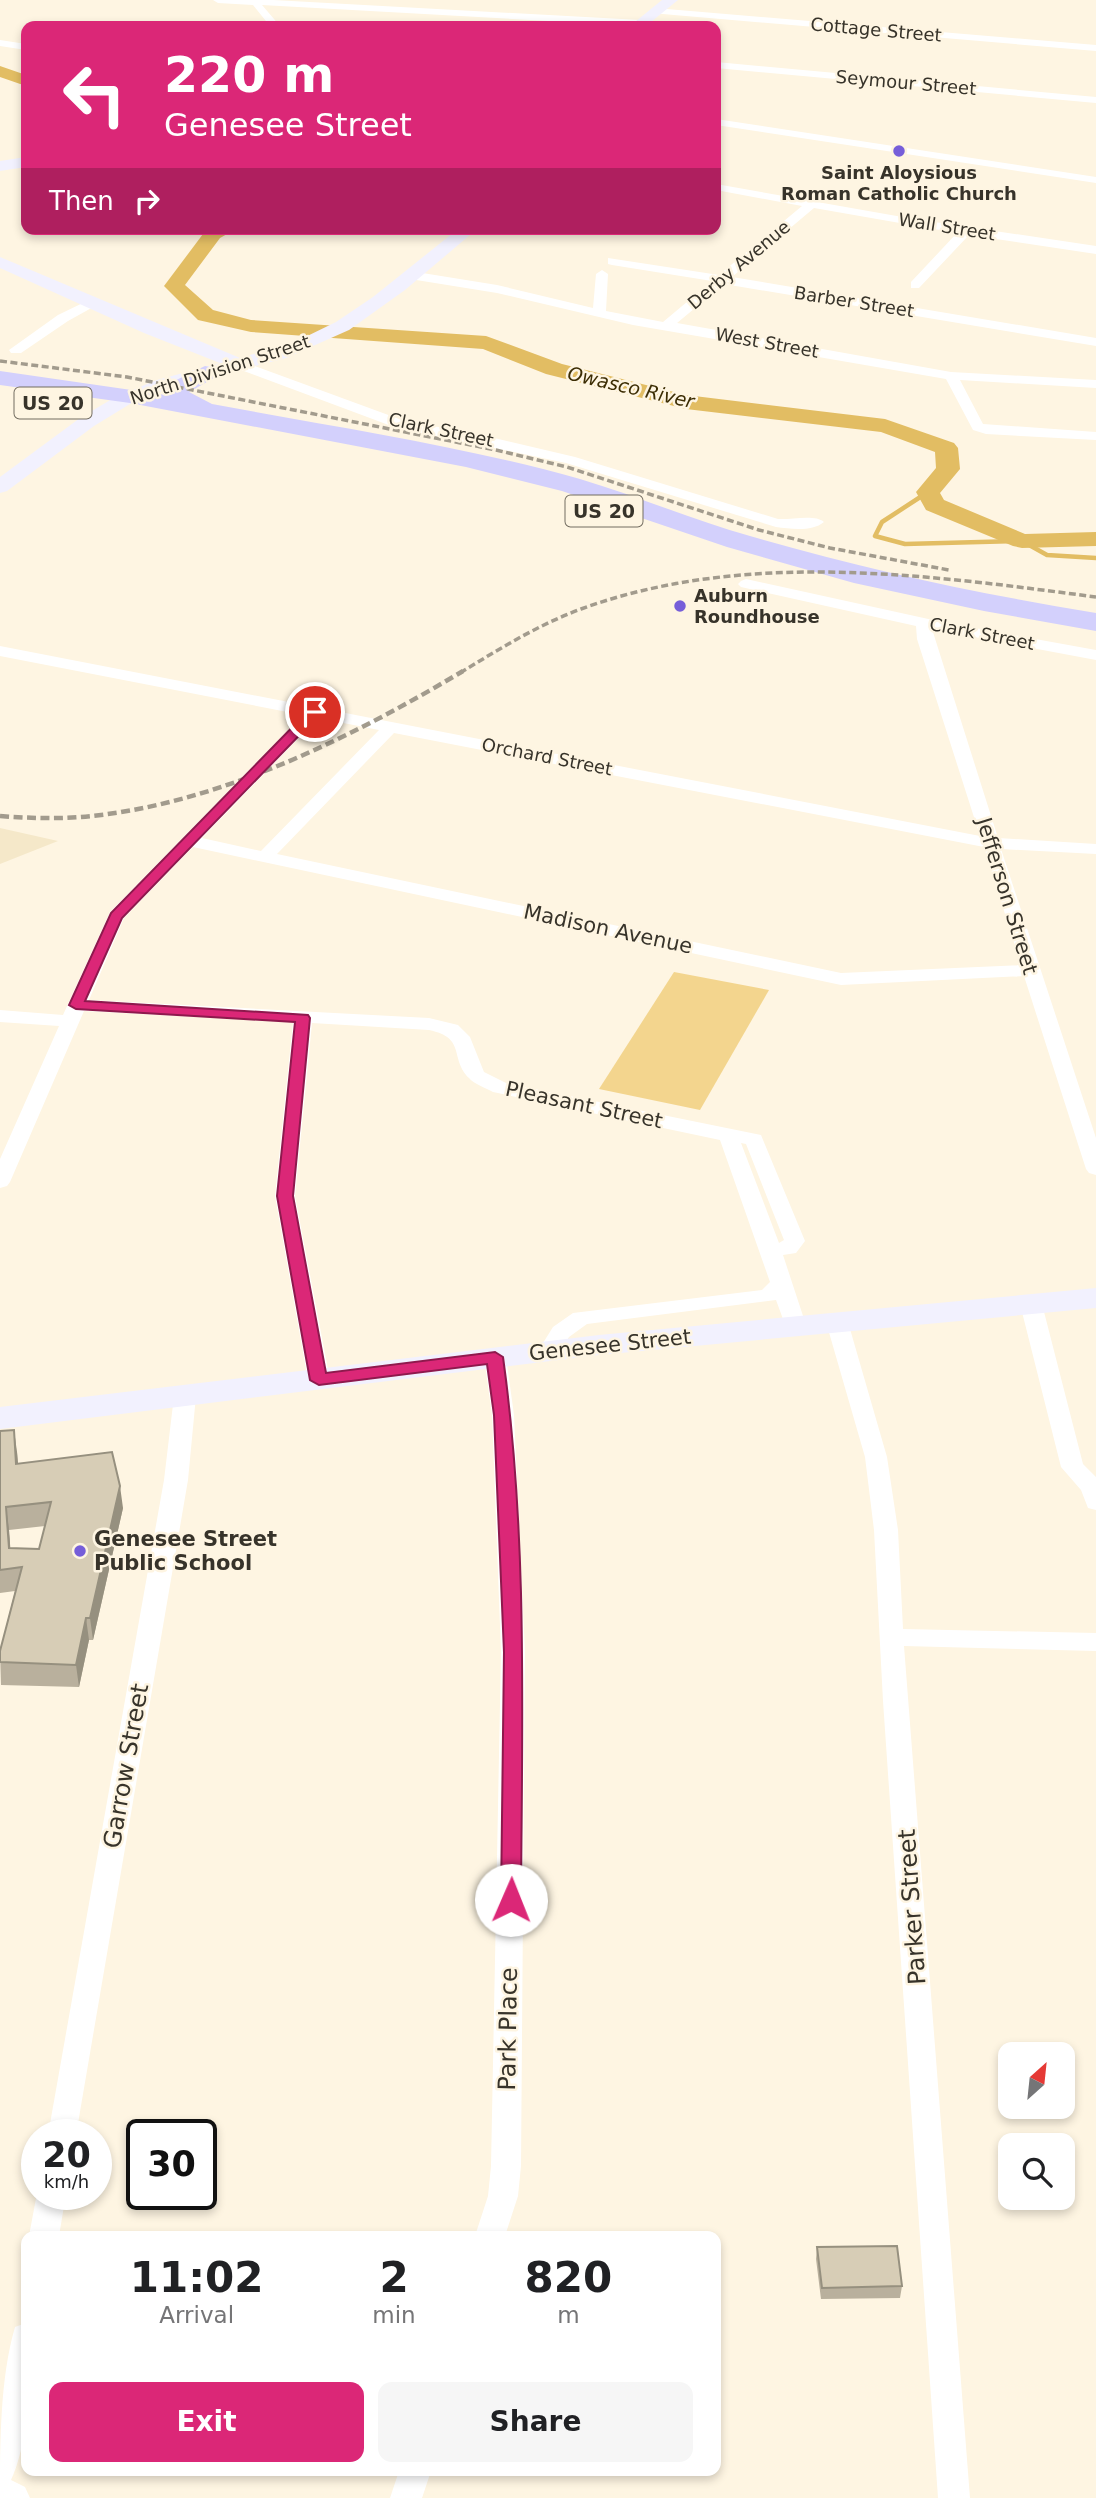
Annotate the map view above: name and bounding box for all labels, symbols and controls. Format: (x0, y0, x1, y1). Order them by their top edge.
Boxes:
street label: Cottage Street (810, 13, 943, 46)
text: 220 m (164, 47, 334, 104)
icon: left (49, 49, 140, 140)
street label: Seymour Street (835, 66, 977, 99)
text: Genesee Street (164, 106, 412, 144)
marker: Saint Aloysious Roman Catholic Church (891, 143, 907, 159)
place label: Saint Aloysious Roman Catholic Church (781, 162, 1017, 204)
icon: right (128, 182, 166, 220)
text: Then (49, 186, 114, 216)
street label: Wall Street (897, 208, 997, 245)
street label: Derby Avenue (683, 216, 794, 313)
street label: Barber Street (793, 282, 916, 321)
street label: West Street (714, 323, 820, 362)
street label: North Division Street (127, 331, 312, 409)
water label: Owasco River (565, 362, 698, 413)
road number: US 20 (14, 388, 92, 418)
street label: Clark Street (387, 408, 496, 451)
road number: US 20 (566, 496, 642, 526)
place label: Auburn Roundhouse (694, 585, 820, 627)
marker: Auburn Roundhouse (672, 598, 688, 614)
street label: Clark Street (928, 613, 1037, 654)
pin (285, 682, 345, 742)
icon: arrive (296, 693, 334, 731)
street label: Orchard Street (480, 734, 614, 779)
street label: Jefferson Street (971, 813, 1042, 977)
street label: Madison Avenue (521, 899, 695, 959)
street label: Pleasant Street (503, 1077, 665, 1133)
street label: Genesee Street (528, 1325, 692, 1365)
place label: Genesee Street Public School (94, 1527, 277, 1575)
marker: Genesee Street Public School (72, 1543, 88, 1559)
street label: Garrow Street (98, 1681, 154, 1851)
street label: Parker Street (893, 1828, 931, 1986)
position arrow (474, 1863, 548, 1937)
street label: Park Place (493, 1967, 523, 2091)
north arrow (998, 2042, 1074, 2119)
map controls (998, 2042, 1075, 2210)
speed limit sign: 30 (126, 2119, 217, 2210)
button: search (998, 2133, 1075, 2210)
text: 20 (42, 2135, 91, 2175)
text: km/h (44, 2171, 89, 2192)
text: 11:02 (130, 2253, 264, 2302)
text: 2 (379, 2253, 409, 2302)
text: 820 (525, 2253, 612, 2302)
text: Arrival (159, 2302, 234, 2328)
text: min (372, 2302, 416, 2328)
text: m (557, 2302, 580, 2328)
button: Exit (49, 2382, 364, 2462)
button: Share (378, 2382, 693, 2462)

